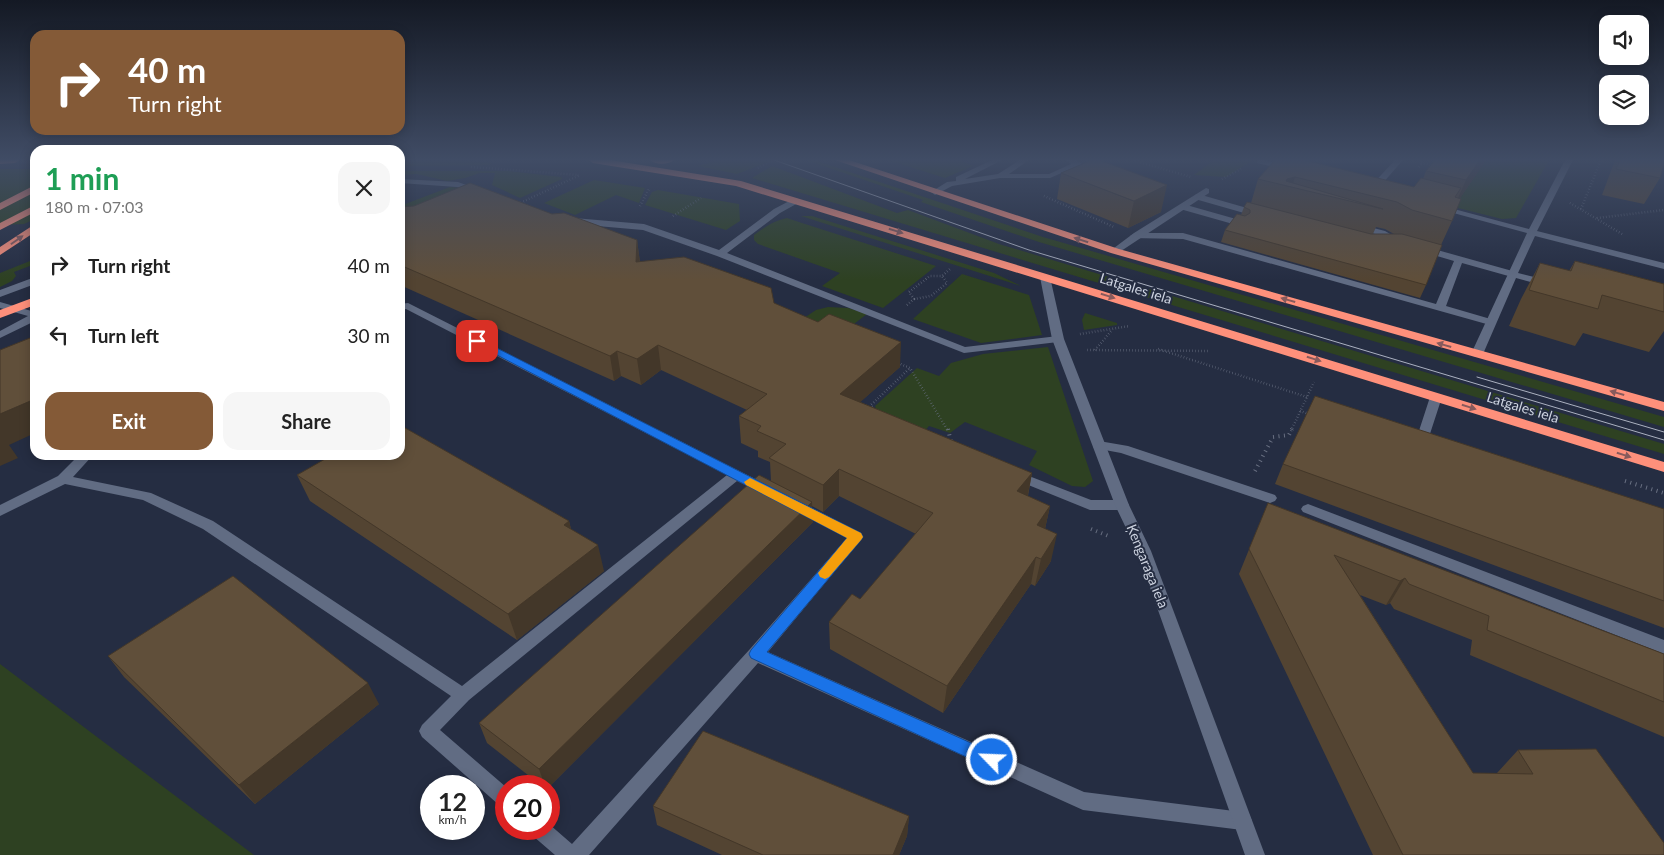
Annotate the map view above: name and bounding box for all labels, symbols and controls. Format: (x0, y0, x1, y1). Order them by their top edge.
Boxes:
map controls (1599, 15, 1649, 125)
button: sound (1599, 15, 1649, 65)
text: 40 m (128, 48, 206, 90)
icon: right (45, 50, 110, 115)
button: layers (1599, 75, 1649, 125)
text: Turn right (128, 90, 222, 117)
text: 1 min (45, 160, 119, 196)
button: close (338, 162, 390, 214)
text: 180 m · 07:03 (45, 197, 144, 216)
one-way arrow (888, 228, 903, 236)
one-way arrow (10, 235, 24, 245)
one-way arrow (1073, 236, 1088, 244)
icon: right (45, 251, 73, 279)
text: Turn right (88, 254, 170, 277)
text: 40 m (347, 254, 390, 277)
street label: Latgales iela (1098, 269, 1174, 307)
one-way arrow (1101, 292, 1116, 300)
one-way arrow (1280, 296, 1295, 304)
pin (456, 320, 498, 362)
icon: left (45, 321, 73, 349)
text: Turn left (88, 324, 159, 347)
text: 30 m (347, 324, 390, 347)
icon: arrive (463, 327, 491, 355)
one-way arrow (1436, 340, 1451, 348)
one-way arrow (1306, 356, 1321, 364)
street label: Latgales iela (1485, 388, 1561, 426)
one-way arrow (1609, 389, 1624, 397)
button: Exit (45, 392, 213, 450)
button: Share (223, 392, 390, 450)
one-way arrow (1462, 404, 1477, 412)
one-way arrow (1617, 452, 1632, 459)
street label: Ķengaraga iela (1123, 522, 1173, 610)
position arrow (965, 733, 1017, 785)
speed limit sign: 20 (495, 775, 560, 840)
text: 12 (438, 786, 467, 816)
text: km/h (438, 812, 467, 827)

